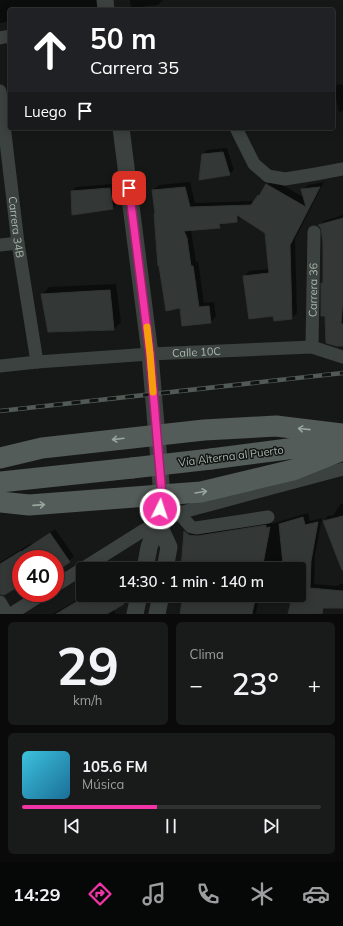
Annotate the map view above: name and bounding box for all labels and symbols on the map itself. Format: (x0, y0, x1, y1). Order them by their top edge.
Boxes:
pin (112, 171, 146, 205)
street label: Carrera 34B (6, 195, 27, 259)
street label: Carrera 36 (306, 262, 320, 317)
street label: Calle 10C (172, 344, 221, 360)
one-way arrow (298, 426, 311, 433)
one-way arrow (112, 435, 125, 443)
street label: Vía Alterna al Puerto (178, 443, 284, 469)
position arrow (139, 488, 181, 530)
one-way arrow (194, 488, 207, 496)
one-way arrow (32, 501, 45, 508)
speed limit sign: 40 (12, 550, 64, 602)

